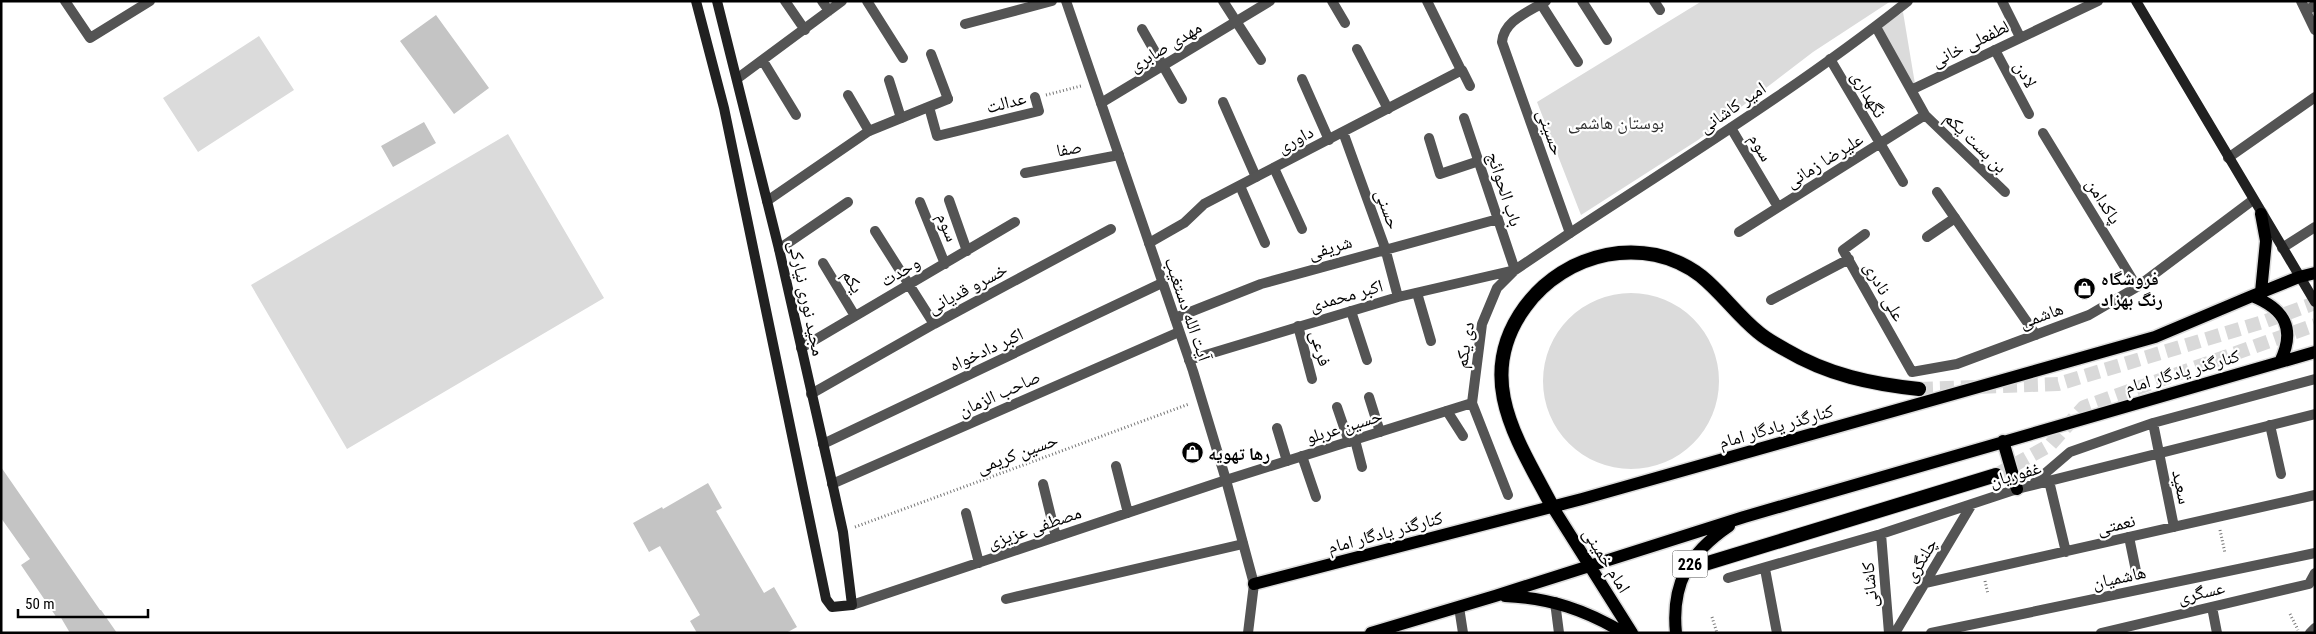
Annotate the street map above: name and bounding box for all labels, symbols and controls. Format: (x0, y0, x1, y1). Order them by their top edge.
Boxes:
street label: لطفعلی خانی (1928, 15, 2013, 72)
street label: مهدی صابری (1125, 16, 1206, 77)
street label: لادن (2009, 57, 2042, 91)
street label: نگهداری (1846, 67, 1891, 122)
street label: امیر کاشانی (1695, 77, 1770, 138)
street label: عدالت (984, 87, 1028, 117)
street label: حسینی (1532, 106, 1569, 158)
street label: بن بست یکم (1939, 107, 2012, 179)
park label: بوستان هاشمی (1568, 112, 1664, 134)
street label: داوری (1273, 121, 1317, 158)
street label: علیرضا زمانی (1781, 128, 1867, 193)
street label: سوم (1743, 129, 1777, 166)
street label: صفا (1055, 135, 1083, 161)
street label: باب الحوائج (1481, 149, 1527, 230)
street label: پاکدامن (2081, 174, 2126, 228)
street label: حسنی (1370, 186, 1405, 232)
street label: سوم (931, 210, 963, 245)
street label: شریفی (1306, 231, 1355, 264)
street label: مجید نوری نیارکی (784, 238, 830, 358)
street label: وحدت (876, 251, 924, 291)
street label: آیت الله دستغیب (1160, 254, 1216, 364)
street label: علی نادری (1859, 257, 1910, 325)
street label: خسرو قدیانی (924, 258, 1011, 319)
street label: یکم (836, 265, 868, 298)
place label: فروشگاه رنگ بهزاد (2101, 268, 2163, 310)
street label: اکبر محمدی (1307, 274, 1386, 316)
shop icon: فروشگاه رنگ بهزاد (2073, 276, 2097, 300)
street label: هاشمی (2016, 297, 2066, 334)
street label: دی یکم (1450, 320, 1480, 370)
street label: اکبر دادخواه (946, 323, 1027, 376)
street label: فرعی (1305, 328, 1336, 369)
street label: کنارگذر یادگار امام (2122, 344, 2243, 399)
street label: صاحب الزمان (955, 366, 1044, 421)
street label: کنارگذر یادگار امام (1716, 399, 1837, 454)
street label: حسین عربلو (1303, 404, 1385, 448)
street label: حسین کریمی (973, 429, 1061, 478)
shop icon: رها تهویه (1180, 441, 1204, 465)
place label: رها تهویه (1208, 443, 1270, 464)
street label: غفوریان (1987, 457, 2044, 492)
street label: سعید (2168, 468, 2196, 506)
street label: مصطفی عزیزی (984, 501, 1084, 554)
street label: کنارگذر یادگار امام (1325, 506, 1446, 559)
street label: نعمتی (2095, 509, 2137, 540)
street label: امام خمینی (1577, 523, 1635, 598)
street label: چلنگری (1899, 534, 1942, 586)
road number: 226 (1672, 550, 1708, 578)
street label: کاشانی (1857, 561, 1882, 609)
street label: هاشمیان (2090, 561, 2148, 594)
street label: عسگری (2175, 576, 2227, 609)
scale bar (18, 586, 148, 618)
text: 50 m (25, 595, 55, 613)

